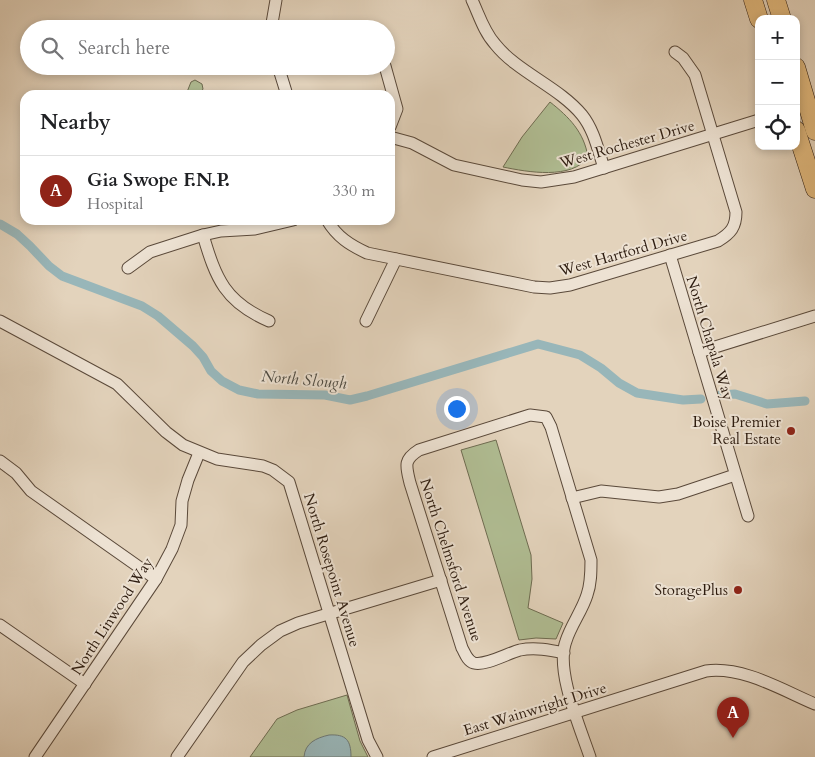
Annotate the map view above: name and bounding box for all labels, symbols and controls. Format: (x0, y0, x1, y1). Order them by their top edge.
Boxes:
map controls (755, 15, 800, 150)
button: + (755, 15, 800, 60)
search box (20, 20, 395, 75)
icon: search (38, 34, 66, 62)
text: Search here (78, 35, 170, 61)
button: − (755, 60, 800, 105)
button: locate (755, 105, 800, 150)
text: Nearby (40, 108, 111, 137)
street label: West Rochester Drive (556, 115, 697, 173)
text: Gia Swope F.N.P. (87, 167, 230, 193)
text: A (50, 180, 62, 202)
text: 330 m (333, 180, 375, 202)
text: Hospital (87, 193, 143, 215)
street label: West Hartford Drive (555, 225, 690, 281)
street label: North Chapala Way (682, 273, 738, 403)
water label: North Slough (260, 365, 348, 395)
your location (444, 396, 470, 422)
place label: Boise Premier Real Estate (692, 412, 782, 449)
marker: Boise Premier Real Estate (785, 425, 797, 437)
street label: North Chelmsford Avenue (415, 476, 487, 644)
street label: North Rosepoint Avenue (299, 491, 365, 650)
street label: North Linwood Way (66, 553, 158, 679)
place label: StoragePlus (655, 580, 728, 600)
marker: StoragePlus (732, 584, 744, 596)
street label: East Wainwright Drive (461, 678, 609, 740)
pin: A (717, 697, 749, 738)

